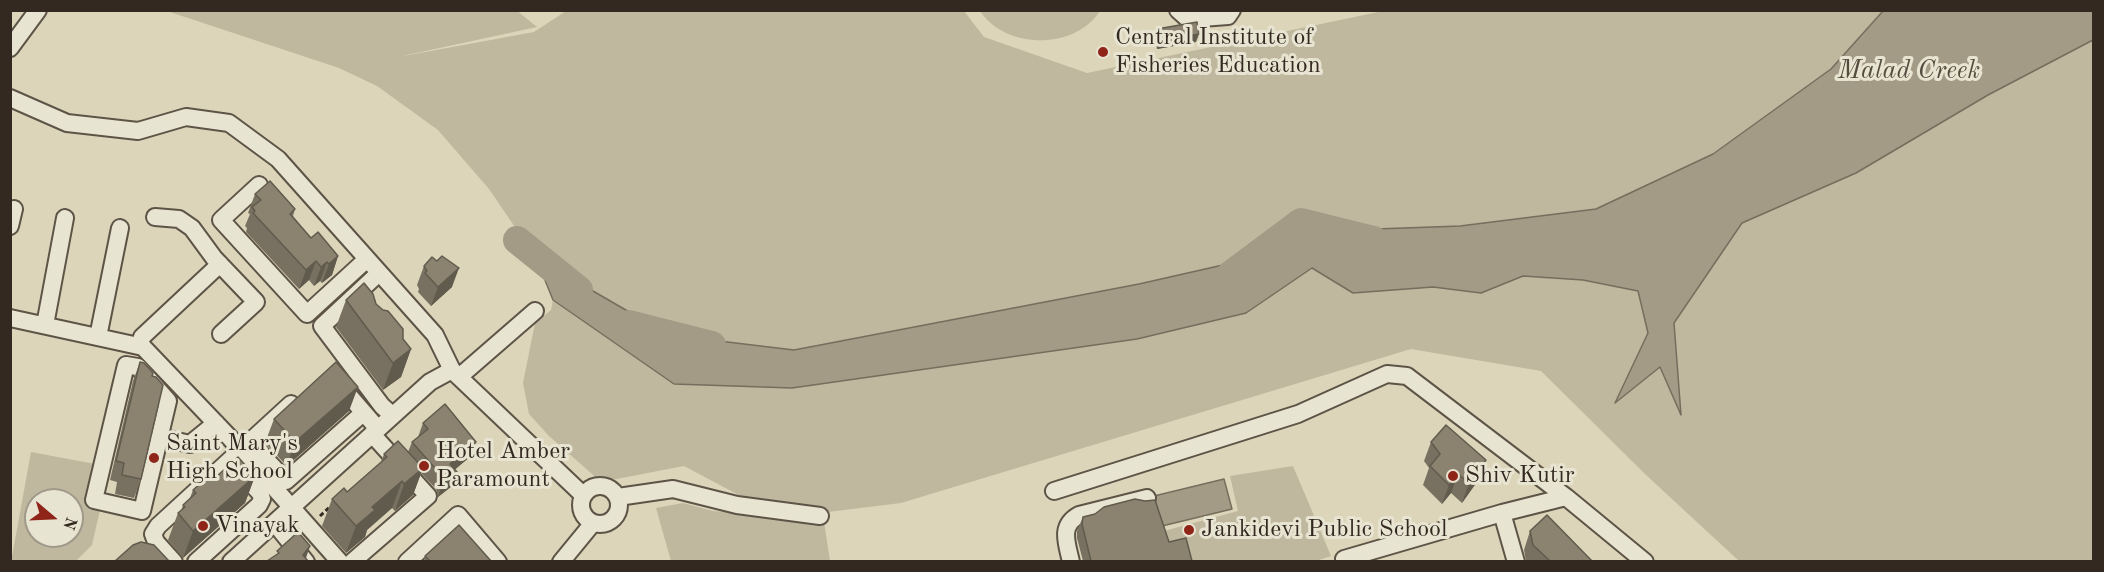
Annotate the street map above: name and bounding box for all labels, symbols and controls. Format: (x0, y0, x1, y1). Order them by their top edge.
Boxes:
place label: Central Institute of Fisheries Education (1115, 24, 1321, 80)
marker: Central Institute of Fisheries Education (1096, 45, 1110, 59)
water label: Malad Creek (1838, 55, 1980, 87)
place label: Saint Mary's High School (166, 430, 298, 486)
place label: Hotel Amber Paramount (436, 438, 570, 494)
marker: Saint Mary's High School (147, 451, 161, 465)
marker: Hotel Amber Paramount (417, 459, 431, 473)
place label: Shiv Kutir (1465, 462, 1575, 490)
marker: Shiv Kutir (1446, 469, 1460, 483)
north arrow (24, 488, 84, 548)
place label: Vinayak (215, 512, 300, 540)
text: N (60, 515, 79, 532)
place label: Jankidevi Public School (1201, 516, 1447, 544)
marker: Vinayak (196, 519, 210, 533)
marker: Jankidevi Public School (1182, 523, 1196, 537)

